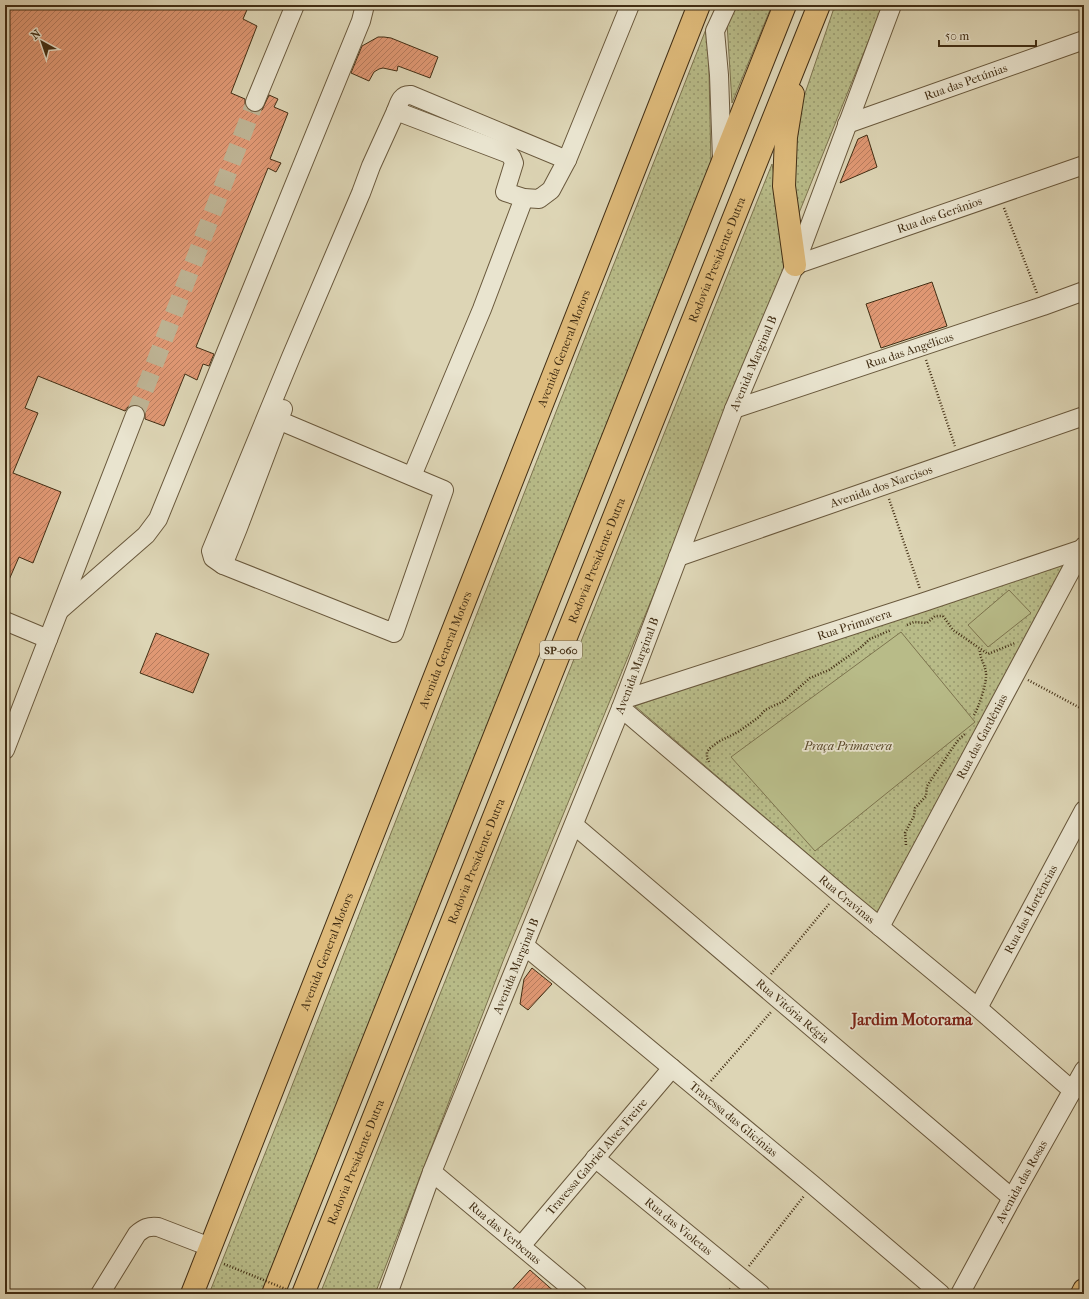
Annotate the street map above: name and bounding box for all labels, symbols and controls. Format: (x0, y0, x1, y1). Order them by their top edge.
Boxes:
north arrow (22, 22, 62, 62)
scale bar (939, 22, 1036, 48)
text: N (29, 27, 44, 42)
text: 50 m (945, 29, 969, 43)
street label: Rua das Petúnias (922, 61, 1010, 103)
street label: Rua dos Gerânios (895, 194, 985, 236)
street label: Rodovia Presidente Dutra (686, 195, 749, 325)
street label: Avenida General Motors (534, 287, 593, 410)
street label: Avenida Marginal B (727, 313, 780, 414)
street label: Rua das Angélicas (864, 329, 956, 372)
street label: Avenida dos Narcisos (827, 462, 935, 511)
street label: Rodovia Presidente Dutra (565, 495, 628, 625)
street label: Avenida General Motors (416, 589, 475, 712)
street label: Rua Primavera (815, 606, 893, 643)
street label: Avenida Marginal B (612, 615, 662, 717)
road number: SP-060 (540, 641, 582, 659)
street label: Rua das Gardênias (953, 691, 1011, 782)
park label: Praça Primavera (803, 739, 892, 753)
street label: Rodovia Presidente Dutra (445, 796, 508, 926)
street label: Rua das Hortências (1001, 862, 1061, 956)
street label: Rua Cravinas (816, 872, 878, 927)
street label: Avenida General Motors (297, 890, 356, 1013)
street label: Avenida Marginal B (490, 916, 542, 1017)
street label: Rua Vitória Régia (753, 976, 832, 1046)
district label: Jardim Motorama (850, 1010, 973, 1030)
street label: Travessa das Glicínias (687, 1078, 781, 1160)
street label: Travessa Gabriel Alves Freire (543, 1095, 650, 1218)
street label: Rodovia Presidente Dutra (324, 1097, 387, 1227)
street label: Avenida das Rosas (992, 1137, 1050, 1226)
street label: Rua das Violetas (642, 1195, 716, 1259)
street label: Rua das Verbenas (466, 1199, 544, 1267)

